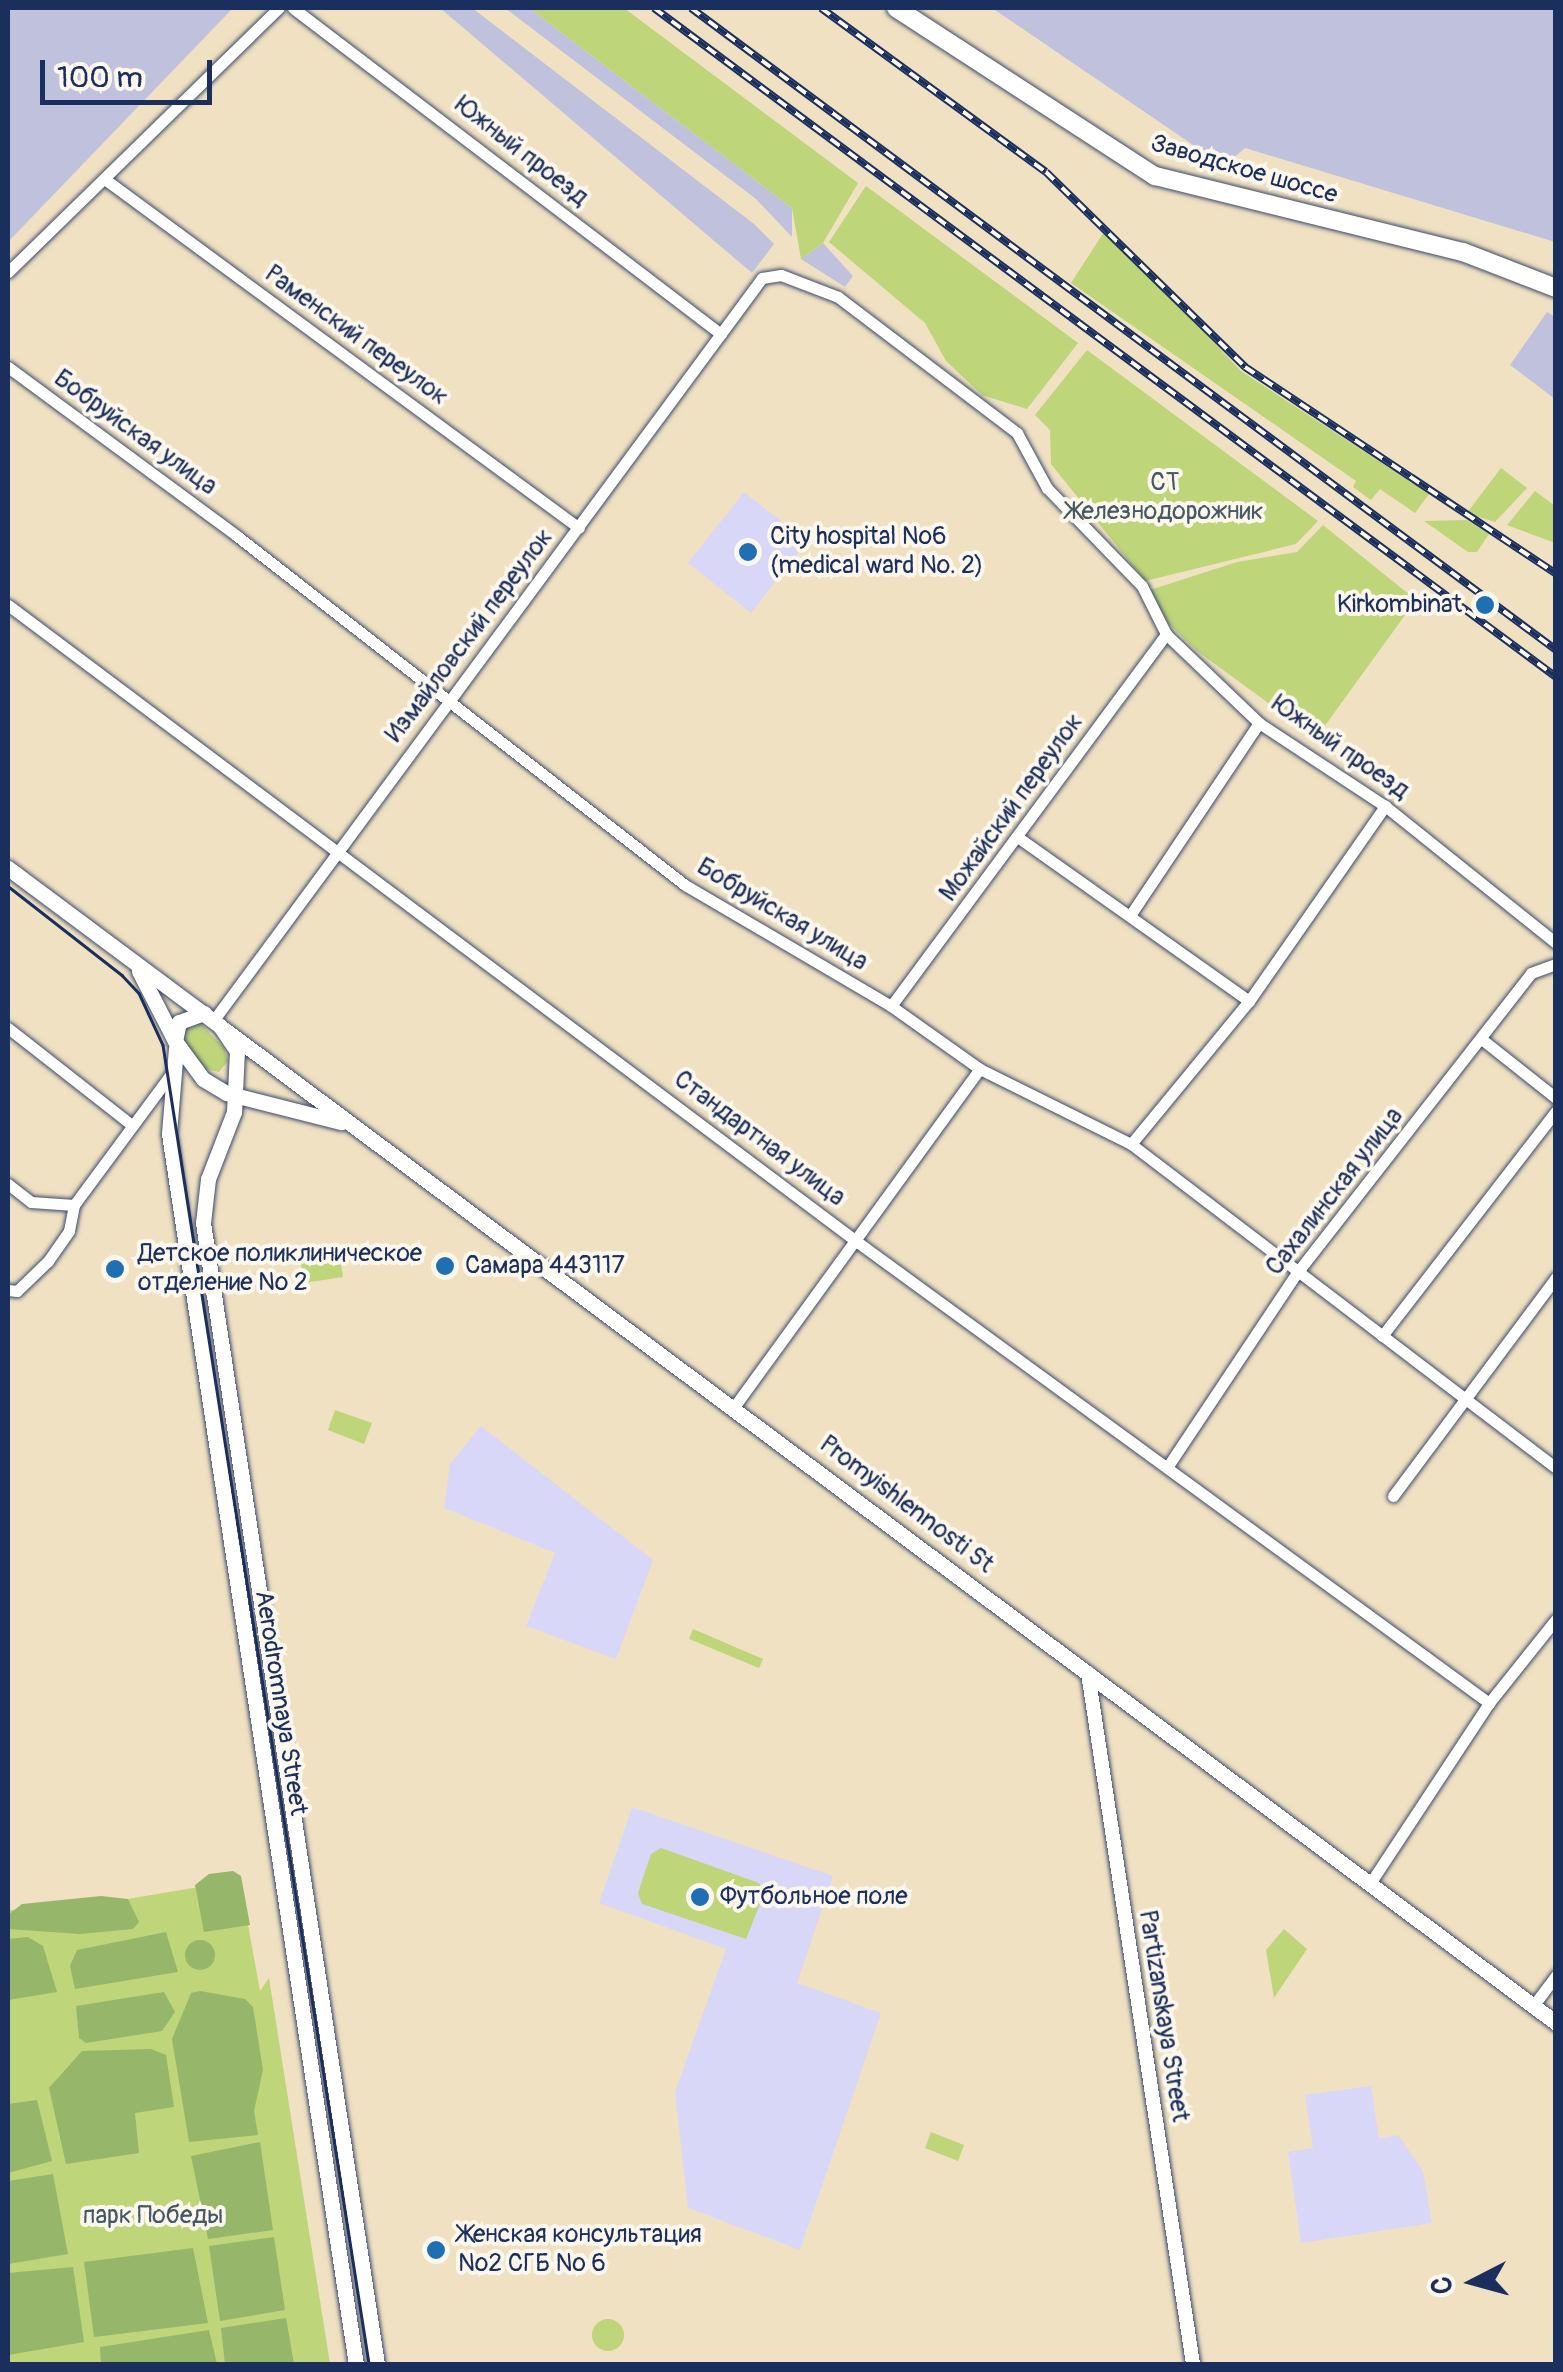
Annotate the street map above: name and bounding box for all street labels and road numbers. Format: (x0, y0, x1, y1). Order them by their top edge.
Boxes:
street label: Южный проезд (448, 91, 594, 213)
street label: Заводское шоссе (1147, 129, 1341, 211)
street label: Раменский переулок (259, 260, 453, 412)
street label: Бобруйская улица (48, 364, 222, 502)
street label: Измайловский переулок (380, 523, 560, 749)
street label: Южный проезд (1266, 690, 1414, 806)
street label: Можайский переулок (934, 708, 1090, 908)
street label: Бобруйская улица (691, 852, 873, 978)
street label: Стандартная улица (668, 1065, 850, 1213)
street label: Сахалинская улица (1260, 1102, 1410, 1282)
street label: Promyishlennosti St (813, 1430, 999, 1580)
street label: Aerodromnaya Street (247, 1588, 313, 1818)
street label: Partizanskaya Street (1131, 1908, 1195, 2124)

